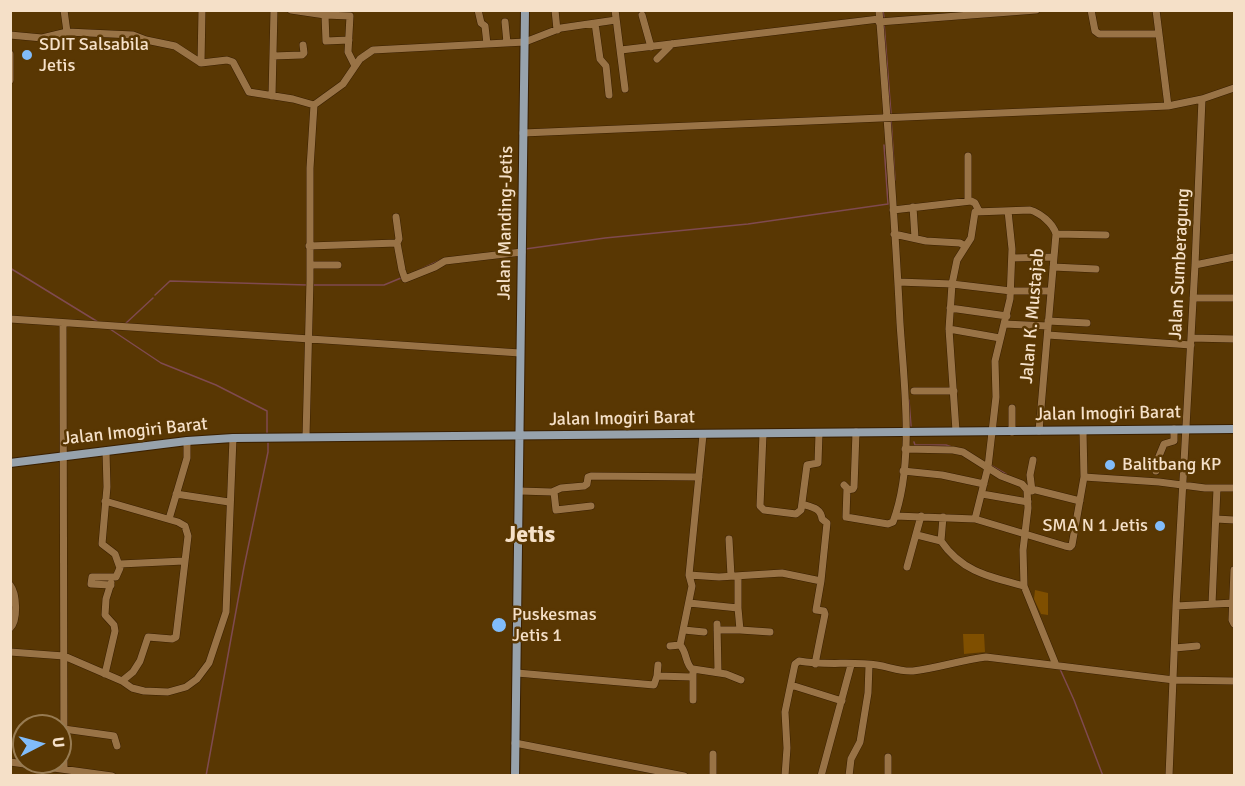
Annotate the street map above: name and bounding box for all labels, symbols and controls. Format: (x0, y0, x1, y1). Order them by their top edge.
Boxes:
place label: SDIT Salsabila Jetis (39, 34, 149, 76)
marker: SDIT Salsabila Jetis (20, 48, 34, 62)
street label: Jalan Manding-Jetis (494, 146, 518, 300)
street label: Jalan Sumberagung (1165, 188, 1195, 340)
street label: Jalan K. Mustajab (1016, 247, 1050, 385)
street label: Jalan Imogiri Barat (1035, 402, 1181, 426)
street label: Jalan Imogiri Barat (549, 407, 695, 431)
street label: Jalan Imogiri Barat (61, 414, 209, 450)
place label: Balitbang KP (1122, 454, 1221, 476)
marker: Balitbang KP (1103, 458, 1117, 472)
place label: SMA N 1 Jetis (1043, 515, 1148, 537)
marker: SMA N 1 Jetis (1153, 519, 1167, 533)
district label: Jetis (505, 522, 555, 550)
place label: Puskesmas Jetis 1 (512, 604, 597, 646)
marker: Puskesmas Jetis 1 (490, 616, 508, 634)
north arrow (12, 714, 72, 774)
text: U (47, 736, 68, 749)

